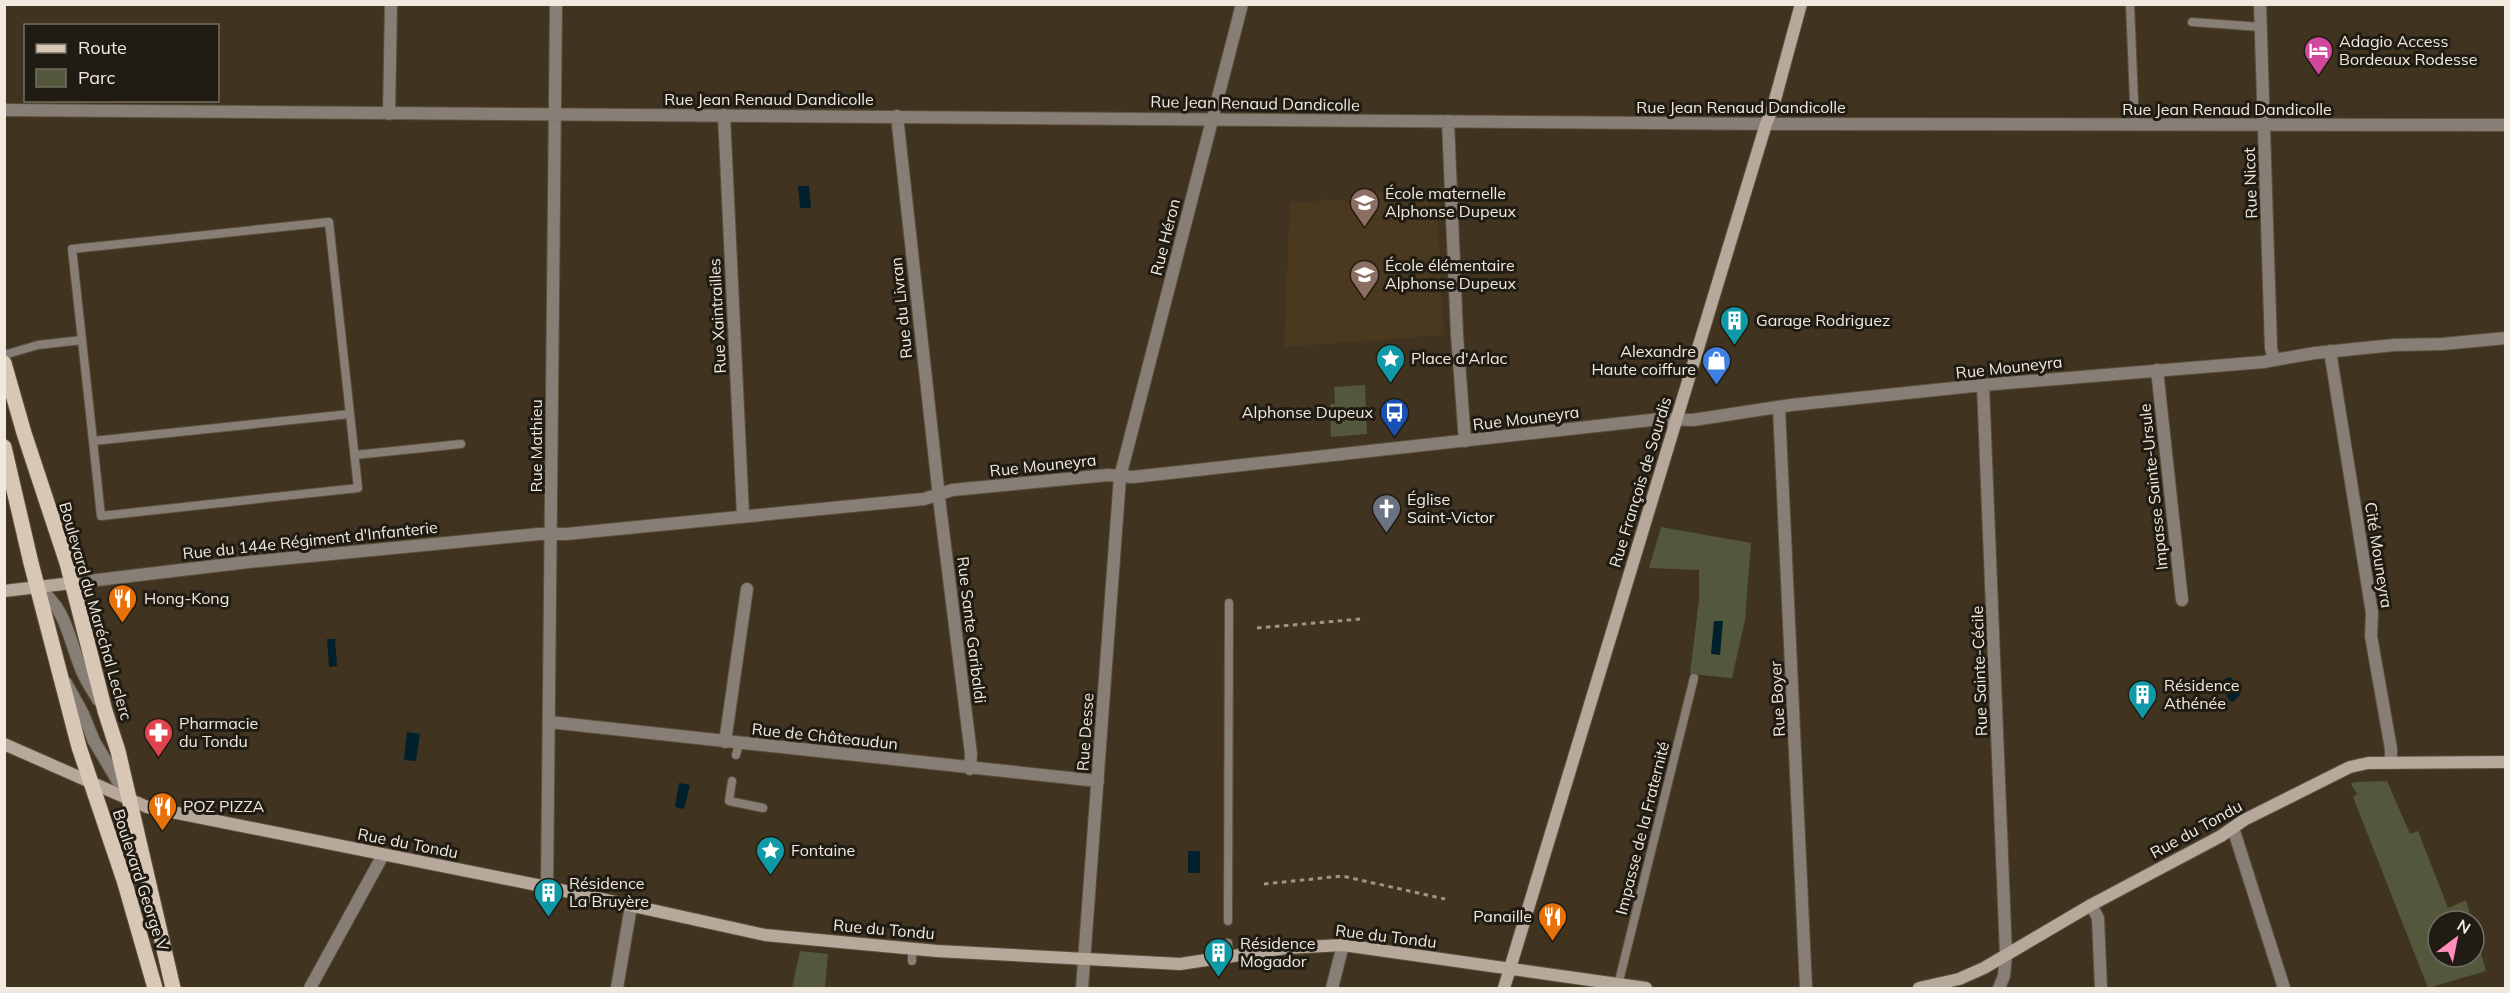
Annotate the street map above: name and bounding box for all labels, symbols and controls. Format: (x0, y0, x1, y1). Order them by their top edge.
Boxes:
legend (24, 24, 219, 102)
place label: Adagio Access Bordeaux Rodesse (2339, 31, 2478, 69)
hotel icon: Adagio Access Bordeaux Rodesse (2302, 34, 2334, 76)
text: Route (78, 36, 127, 59)
text: Parc (78, 66, 116, 89)
street label: Rue Jean Renaud Dandicolle (664, 89, 874, 109)
street label: Rue Jean Renaud Dandicolle (1150, 91, 1360, 115)
street label: Rue Jean Renaud Dandicolle (1636, 97, 1846, 117)
street label: Rue Jean Renaud Dandicolle (2122, 99, 2332, 119)
street label: Rue Nicot (2239, 147, 2261, 219)
place label: École maternelle Alphonse Dupeux (1385, 183, 1517, 221)
school or university icon: École maternelle Alphonse Dupeux (1348, 186, 1380, 228)
street label: Rue Héron (1146, 197, 1184, 277)
place label: École élémentaire Alphonse Dupeux (1385, 255, 1517, 293)
street label: Rue du Livran (886, 256, 916, 360)
street label: Rue Xaintrailles (704, 258, 730, 374)
school or university icon: École élémentaire Alphonse Dupeux (1348, 258, 1380, 300)
building icon: Garage Rodriguez (1719, 304, 1751, 346)
place label: Garage Rodriguez (1756, 310, 1890, 330)
place label: Alexandre Haute coiffure (1592, 341, 1696, 379)
place icon: Place d'Arlac (1374, 342, 1406, 384)
shop icon: Alexandre Haute coiffure (1701, 344, 1733, 386)
place label: Place d'Arlac (1411, 348, 1508, 368)
street label: Rue Mouneyra (1955, 351, 2063, 383)
street label: Rue François de Sourdis (1605, 394, 1676, 570)
bus stop icon: Alphonse Dupeux (1378, 396, 1410, 438)
street label: Rue Mathieu (526, 399, 546, 493)
place label: Alphonse Dupeux (1242, 402, 1373, 422)
street label: Rue Mouneyra (1472, 402, 1580, 434)
street label: Impasse Sainte-Ursule (2134, 403, 2172, 571)
street label: Rue Mouneyra (989, 449, 1097, 481)
place label: Église Saint-Victor (1407, 489, 1495, 527)
church icon: Église Saint-Victor (1370, 492, 1402, 534)
street label: Boulevard du Maréchal Leclerc (55, 500, 137, 723)
street label: Cité Mouneyra (2361, 501, 2397, 609)
street label: Rue du 144e Régiment d'Infanterie (181, 517, 439, 563)
street label: Rue Sante Garibaldi (953, 555, 991, 705)
restaurant icon: Hong-Kong (107, 582, 139, 624)
place label: Hong-Kong (144, 588, 229, 608)
street label: Rue Sainte-Cécile (1967, 605, 1991, 737)
street label: Rue Boyer (1765, 660, 1789, 737)
place label: Résidence Athénée (2164, 675, 2239, 713)
building icon: Résidence Athénée (2127, 678, 2159, 720)
street label: Rue Desse (1072, 692, 1098, 772)
place label: Pharmacie du Tondu (179, 713, 258, 751)
pharmacy icon: Pharmacie du Tondu (142, 716, 174, 758)
street label: Rue de Châteaudun (751, 718, 899, 754)
street label: Impasse de la Fraternité (1611, 739, 1673, 917)
restaurant icon: POZ PIZZA (146, 790, 178, 832)
place label: POZ PIZZA (183, 796, 265, 816)
street label: Rue du Tondu (2147, 796, 2245, 862)
street label: Boulevard George V (109, 807, 174, 954)
street label: Rue du Tondu (356, 823, 460, 863)
place icon: Fontaine (754, 834, 786, 876)
place label: Fontaine (791, 840, 855, 860)
place label: Résidence La Bruyère (569, 873, 649, 911)
building icon: Résidence La Bruyère (532, 876, 564, 918)
restaurant icon: Panaille (1537, 900, 1569, 942)
place label: Panaille (1473, 906, 1532, 926)
north arrow (2426, 909, 2486, 969)
street label: Rue du Tondu (832, 915, 936, 943)
text: N (2454, 915, 2474, 938)
street label: Rue du Tondu (1334, 920, 1438, 952)
place label: Résidence Mogador (1240, 933, 1315, 971)
building icon: Résidence Mogador (1203, 936, 1235, 978)

